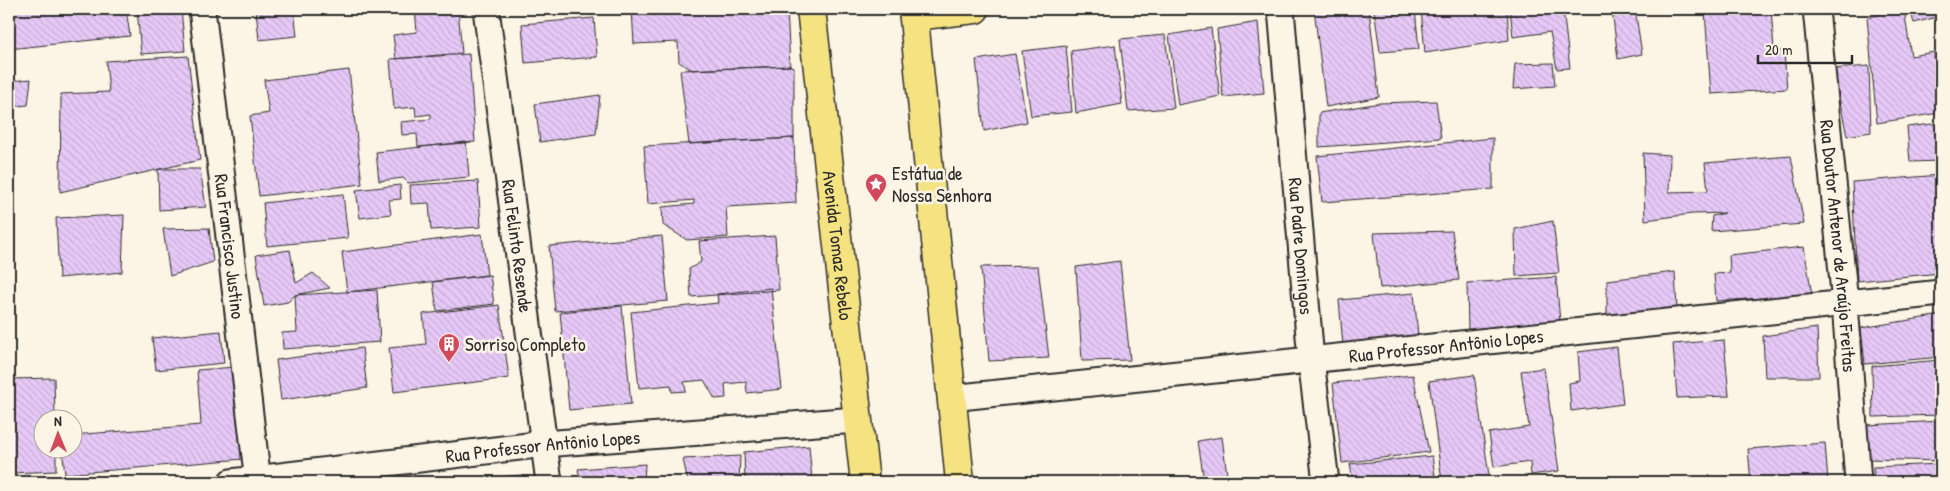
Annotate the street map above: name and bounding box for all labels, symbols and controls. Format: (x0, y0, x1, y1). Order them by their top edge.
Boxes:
scale bar (1758, 32, 1851, 64)
text: 20 m (1765, 39, 1792, 60)
street label: Rua Doutor Antenor de Araújo Freitas (1814, 118, 1863, 373)
place label: Estátua de Nossa Senhora (892, 160, 992, 208)
street label: Avenida Tomaz Rebelo (817, 169, 859, 322)
street label: Rua Francisco Justino (209, 172, 252, 321)
place icon: Estátua de Nossa Senhora (864, 172, 888, 203)
street label: Rua Padre Domingos (1282, 177, 1320, 316)
street label: Rua Felinto Resende (496, 178, 539, 314)
street label: Rua Professor Antônio Lopes (1348, 322, 1545, 369)
place label: Sorriso Completo (465, 331, 586, 357)
building icon: Sorriso Completo (437, 332, 461, 363)
north arrow (32, 408, 82, 458)
text: N (54, 411, 62, 430)
street label: Rua Professor Antônio Lopes (444, 424, 641, 469)

